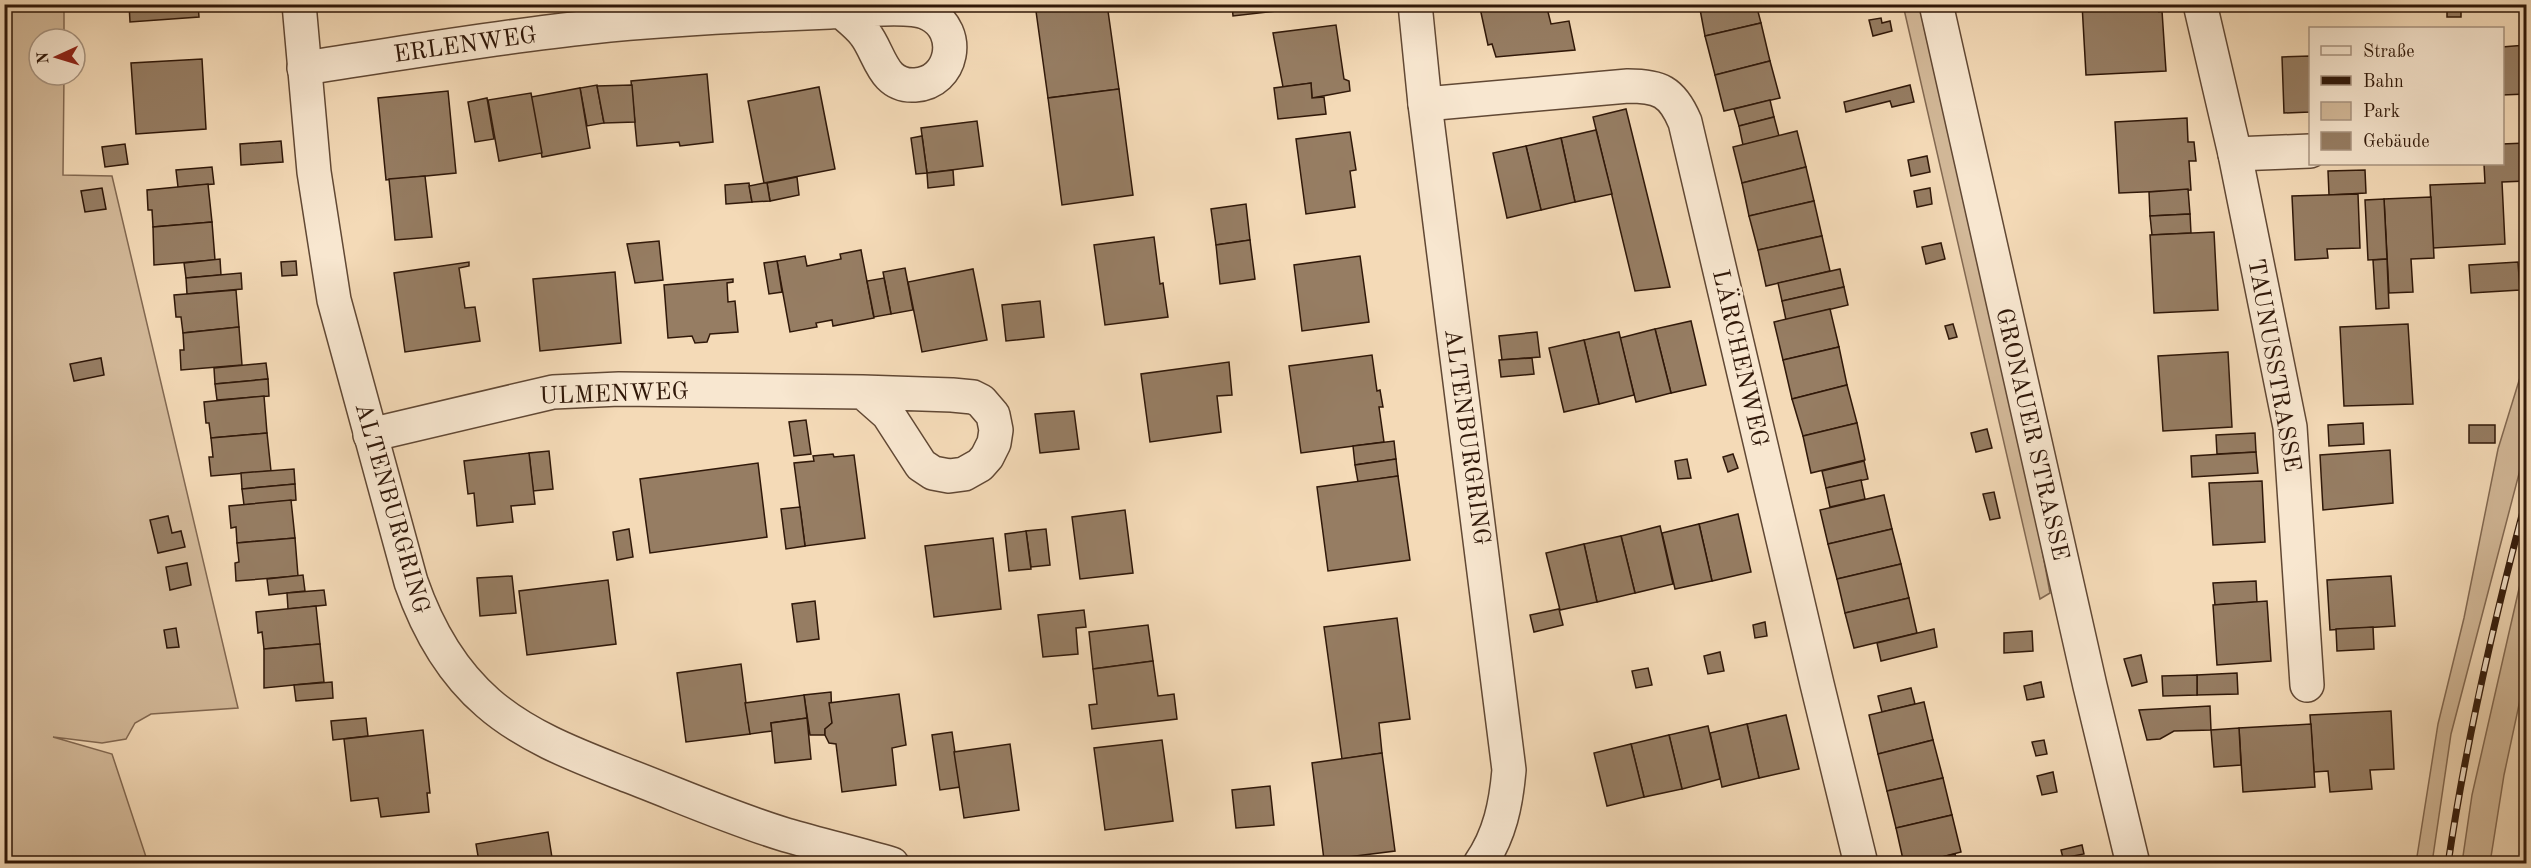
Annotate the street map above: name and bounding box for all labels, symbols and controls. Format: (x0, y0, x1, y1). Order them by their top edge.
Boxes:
street label: ERLENWEG (392, 24, 538, 68)
north arrow (27, 27, 87, 87)
legend (2309, 27, 2504, 165)
text: Straße (2363, 43, 2414, 61)
text: N (36, 50, 52, 65)
text: Bahn (2363, 73, 2404, 91)
text: Park (2363, 103, 2400, 121)
text: Gebäude (2363, 133, 2430, 151)
street label: TAUNUSSTRASSE (2242, 257, 2304, 474)
street label: LÄRCHENWEG (1707, 267, 1774, 449)
street label: GRONAUER STRASSE (1990, 306, 2072, 563)
street label: ALTENBURGRING (1439, 328, 1493, 547)
street label: ULMENWEG (539, 380, 689, 410)
street label: ALTENBURGRING (349, 400, 433, 617)

